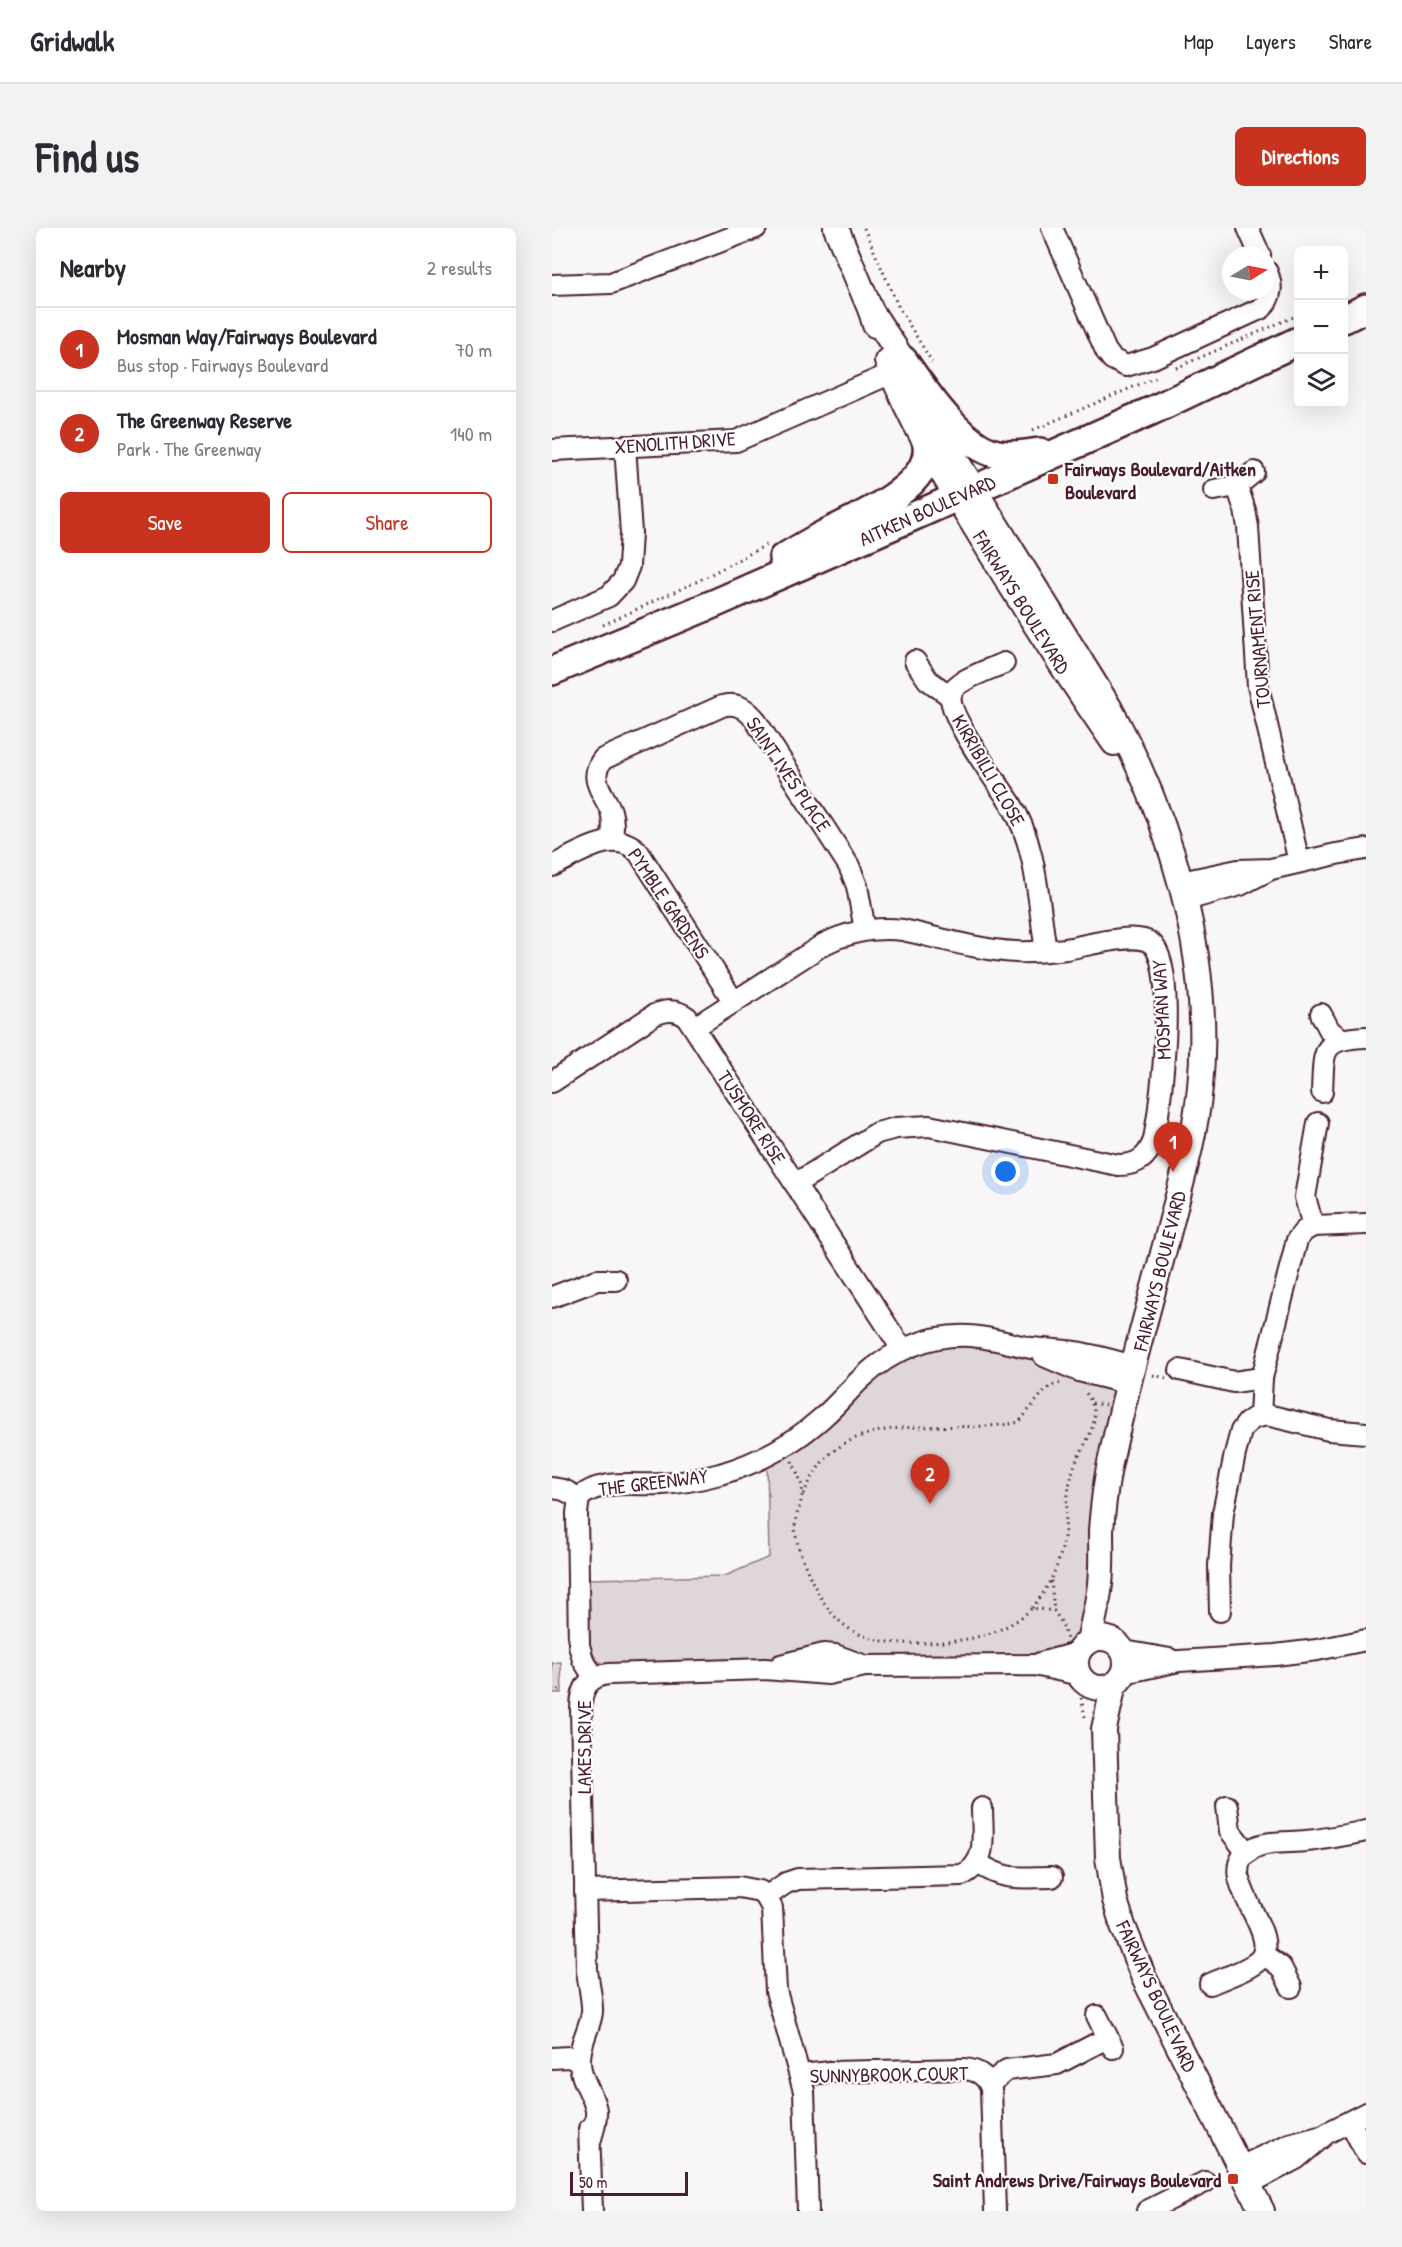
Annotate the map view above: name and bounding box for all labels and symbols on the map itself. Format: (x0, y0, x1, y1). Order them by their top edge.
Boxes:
north arrow (1222, 246, 1276, 300)
street label: XENOLITH DRIVE (613, 424, 737, 460)
place label: Fairways Boulevard/Aitken Boulevard (1064, 455, 1256, 505)
street label: AITKEN BOULEVARD (855, 468, 1000, 552)
marker: Fairways Boulevard/Aitken Boulevard (1046, 472, 1060, 486)
street label: FAIRWAYS BOULEVARD (967, 525, 1077, 679)
street label: TOURNAMENT RISE (1238, 569, 1276, 709)
street label: KIRRIBILLI CLOSE (946, 709, 1032, 831)
street label: SAINT IVES PLACE (741, 711, 838, 837)
street label: PYMBLE GARDENS (622, 842, 716, 964)
street label: MOSMAN WAY (1145, 959, 1177, 1061)
street label: TUSMORE RISE (712, 1065, 793, 1169)
pin: 1 (1154, 1122, 1192, 1172)
your location (991, 1157, 1020, 1186)
street label: FAIRWAYS BOULEVARD (1126, 1188, 1192, 1355)
pin: 2 (910, 1454, 950, 1504)
street label: THE GREENWAY (597, 1462, 709, 1502)
street label: LAKES DRIVE (570, 1700, 597, 1794)
street label: FAIRWAYS BOULEVARD (1110, 1915, 1204, 2076)
street label: SUNNYBROOK COURT (810, 2059, 969, 2089)
place label: Saint Andrews Drive/Fairways Boulevard (933, 2166, 1221, 2194)
scale bar (570, 2169, 688, 2196)
marker: Saint Andrews Drive/Fairways Boulevard (1226, 2172, 1240, 2186)

